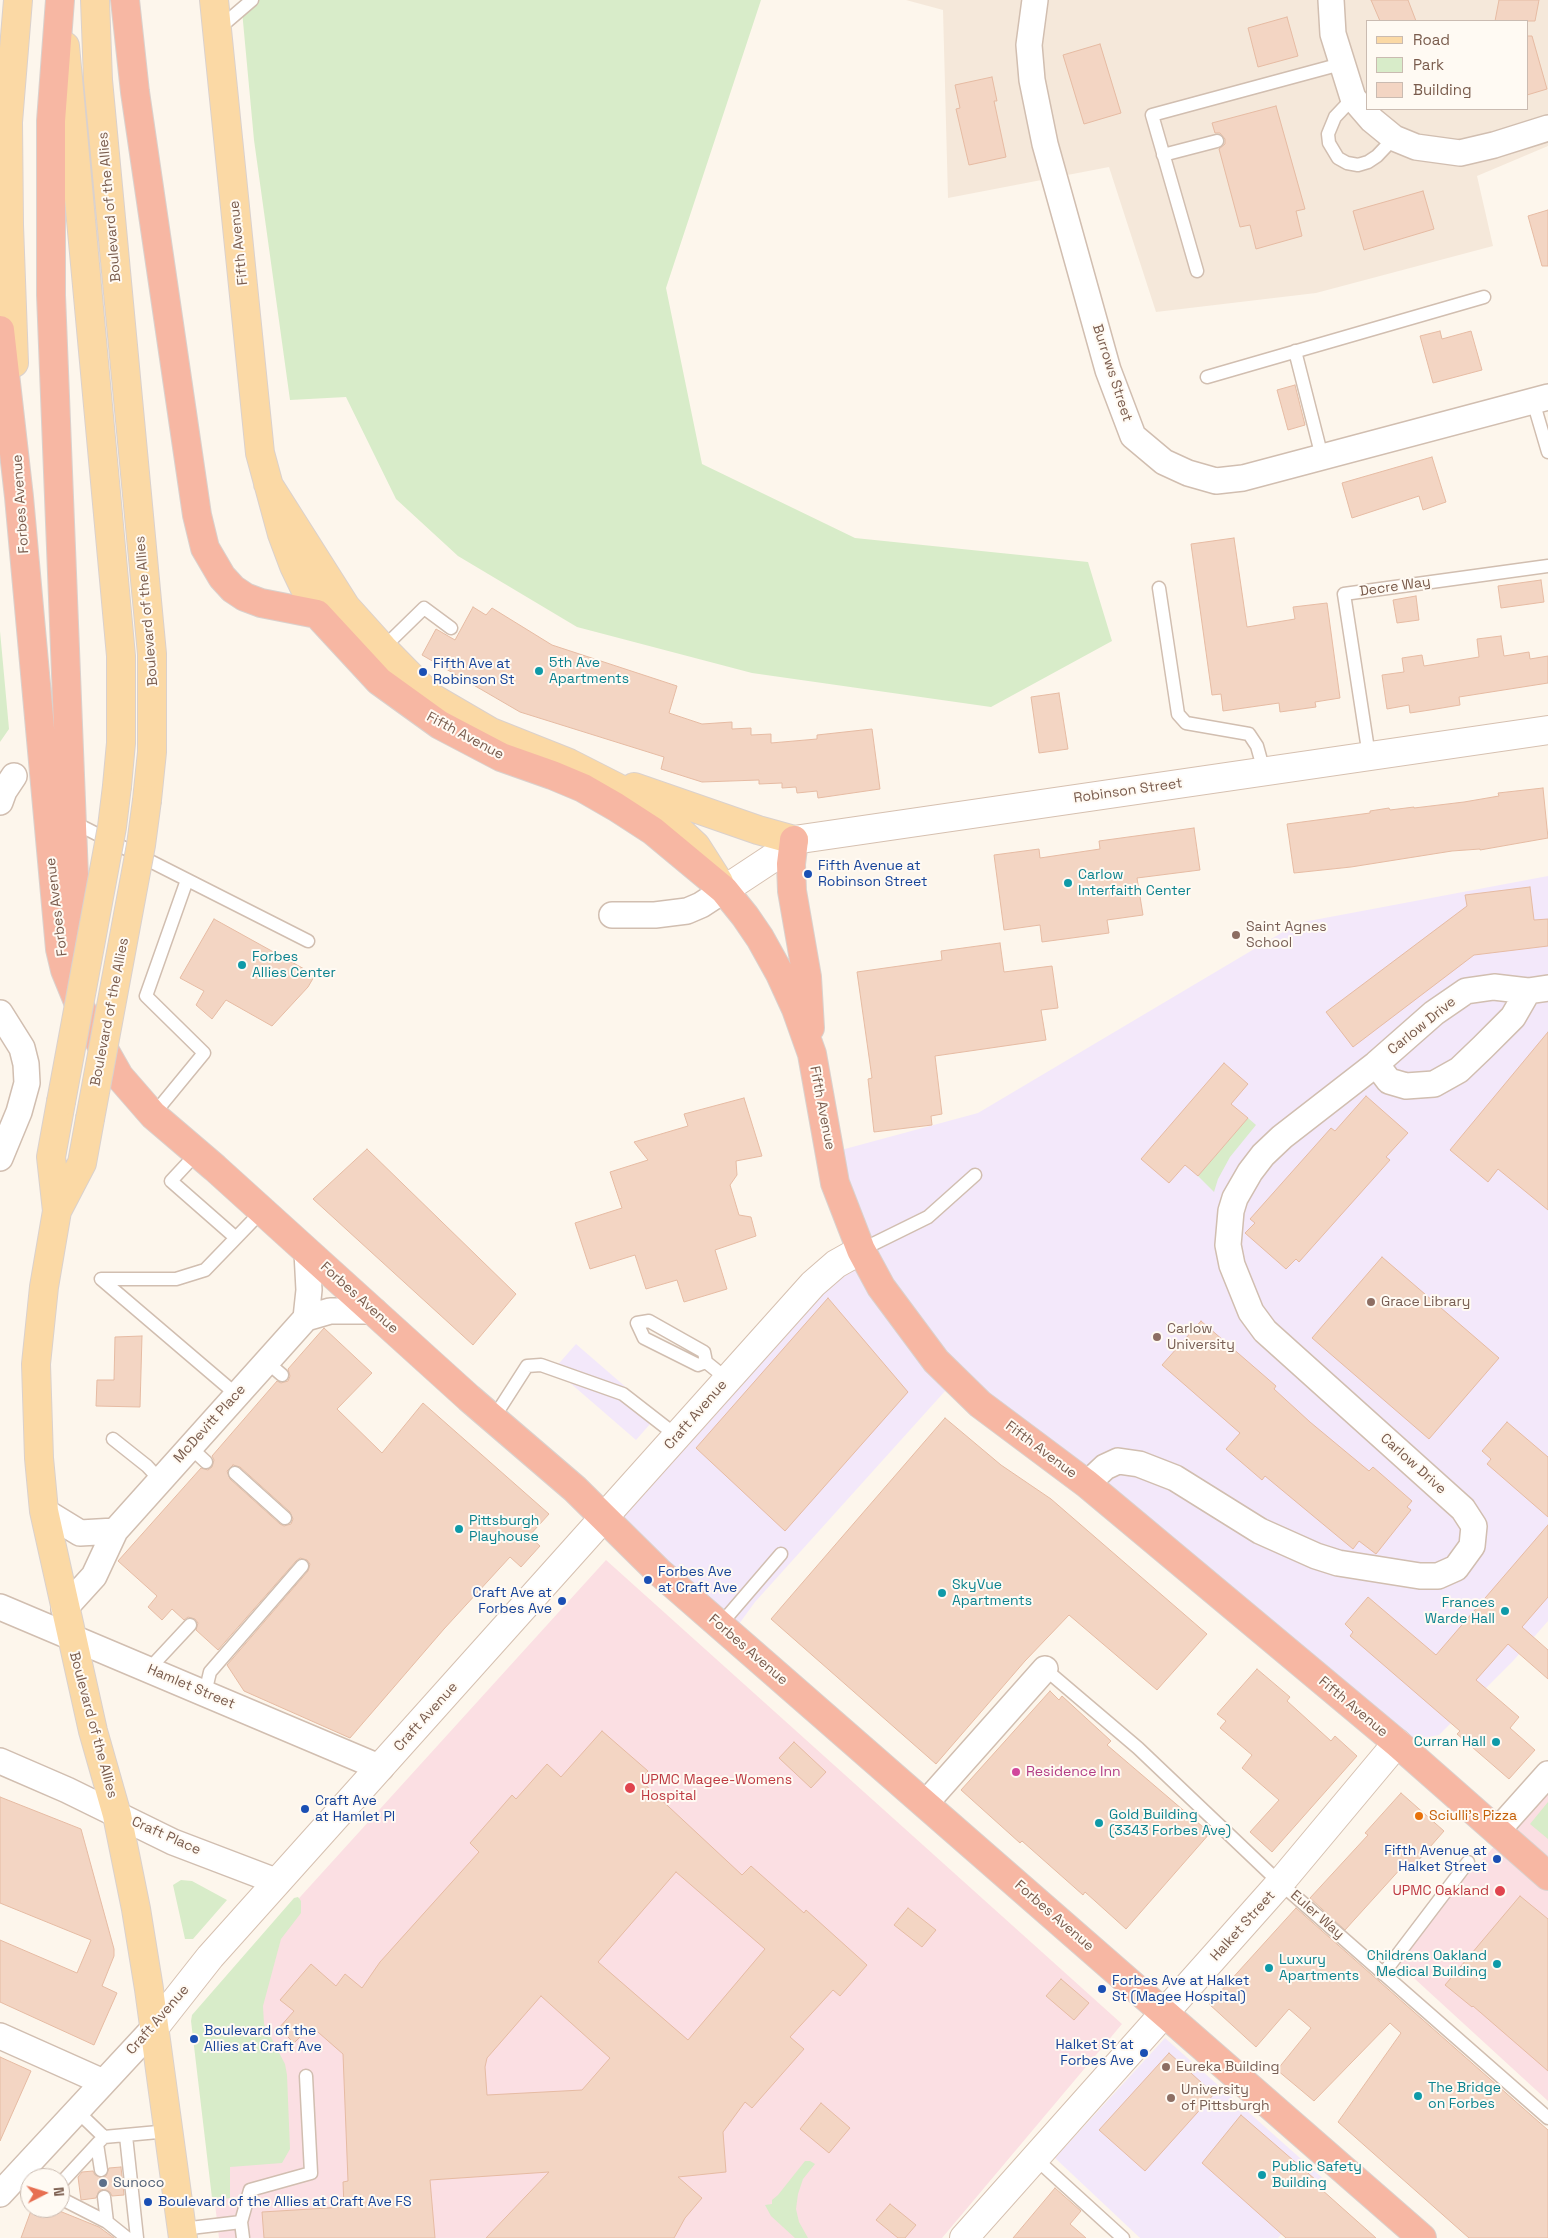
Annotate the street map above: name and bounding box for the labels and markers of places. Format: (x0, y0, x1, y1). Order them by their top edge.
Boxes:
place label: 5th Ave Apartments (549, 655, 629, 688)
place label: Fifth Ave at Robinson St (433, 656, 515, 689)
marker: 5th Ave Apartments (533, 665, 545, 677)
marker: Fifth Ave at Robinson St (417, 666, 429, 678)
place label: Fifth Avenue at Robinson Street (818, 858, 928, 890)
place label: Carlow Interfaith Center (1078, 867, 1191, 900)
marker: Fifth Avenue at Robinson Street (802, 868, 814, 880)
marker: Carlow Interfaith Center (1062, 877, 1074, 889)
place label: Saint Agnes School (1246, 919, 1327, 952)
marker: Saint Agnes School (1230, 929, 1242, 941)
place label: Forbes Allies Center (252, 949, 336, 982)
marker: Forbes Allies Center (236, 959, 248, 971)
place label: Grace Library (1381, 1294, 1470, 1310)
marker: Grace Library (1365, 1296, 1377, 1308)
place label: Carlow University (1167, 1321, 1235, 1354)
marker: Carlow University (1151, 1331, 1163, 1343)
place label: Pittsburgh Playhouse (469, 1513, 539, 1545)
marker: Pittsburgh Playhouse (453, 1523, 465, 1535)
place label: Forbes Ave at Craft Ave (658, 1564, 737, 1596)
marker: Forbes Ave at Craft Ave (642, 1574, 654, 1586)
place label: SkyVue Apartments (952, 1577, 1032, 1610)
place label: Craft Ave at Forbes Ave (473, 1585, 552, 1618)
marker: SkyVue Apartments (936, 1587, 948, 1599)
marker: Craft Ave at Forbes Ave (556, 1595, 568, 1607)
place label: Frances Warde Hall (1425, 1595, 1495, 1628)
marker: Frances Warde Hall (1499, 1605, 1511, 1617)
place label: Curran Hall (1414, 1734, 1486, 1750)
marker: Curran Hall (1490, 1736, 1502, 1748)
place label: Residence Inn (1026, 1764, 1121, 1780)
marker: Residence Inn (1010, 1766, 1022, 1778)
place label: UPMC Magee-Womens Hospital (641, 1772, 792, 1804)
marker: UPMC Magee-Womens Hospital (623, 1781, 637, 1795)
place label: Craft Ave at Hamlet Pl (315, 1793, 395, 1825)
marker: Craft Ave at Hamlet Pl (299, 1803, 311, 1815)
place label: Gold Building (3343 Forbes Ave) (1109, 1807, 1231, 1840)
place label: Sciulli's Pizza (1429, 1808, 1517, 1824)
marker: Sciulli's Pizza (1413, 1810, 1425, 1822)
marker: Gold Building (3343 Forbes Ave) (1093, 1817, 1105, 1829)
place label: Fifth Avenue at Halket Street (1384, 1843, 1487, 1875)
marker: Fifth Avenue at Halket Street (1491, 1853, 1503, 1865)
place label: UPMC Oakland (1393, 1883, 1489, 1899)
marker: UPMC Oakland (1493, 1884, 1507, 1898)
place label: Childrens Oakland Medical Building (1367, 1948, 1487, 1980)
place label: Luxury Apartments (1279, 1952, 1359, 1984)
marker: Childrens Oakland Medical Building (1491, 1958, 1503, 1970)
marker: Luxury Apartments (1263, 1962, 1275, 1974)
place label: Forbes Ave at Halket St (Magee Hospital) (1112, 1973, 1249, 2005)
marker: Forbes Ave at Halket St (Magee Hospital) (1096, 1983, 1108, 1995)
place label: Boulevard of the Allies at Craft Ave (204, 2023, 322, 2056)
marker: Boulevard of the Allies at Craft Ave (188, 2033, 200, 2045)
place label: Halket St at Forbes Ave (1055, 2037, 1134, 2070)
marker: Halket St at Forbes Ave (1138, 2047, 1150, 2059)
place label: Eureka Building (1176, 2059, 1279, 2075)
marker: Eureka Building (1160, 2061, 1172, 2073)
place label: The Bridge on Forbes (1428, 2080, 1501, 2112)
place label: University of Pittsburgh (1181, 2082, 1270, 2114)
marker: The Bridge on Forbes (1412, 2090, 1424, 2102)
marker: University of Pittsburgh (1165, 2092, 1177, 2104)
place label: Public Safety Building (1272, 2159, 1362, 2192)
marker: Public Safety Building (1256, 2169, 1268, 2181)
place label: Sunoco (113, 2175, 164, 2191)
marker: Sunoco (97, 2177, 109, 2189)
place label: Boulevard of the Allies at Craft Ave FS (158, 2194, 411, 2210)
marker: Boulevard of the Allies at Craft Ave FS (142, 2196, 154, 2208)

